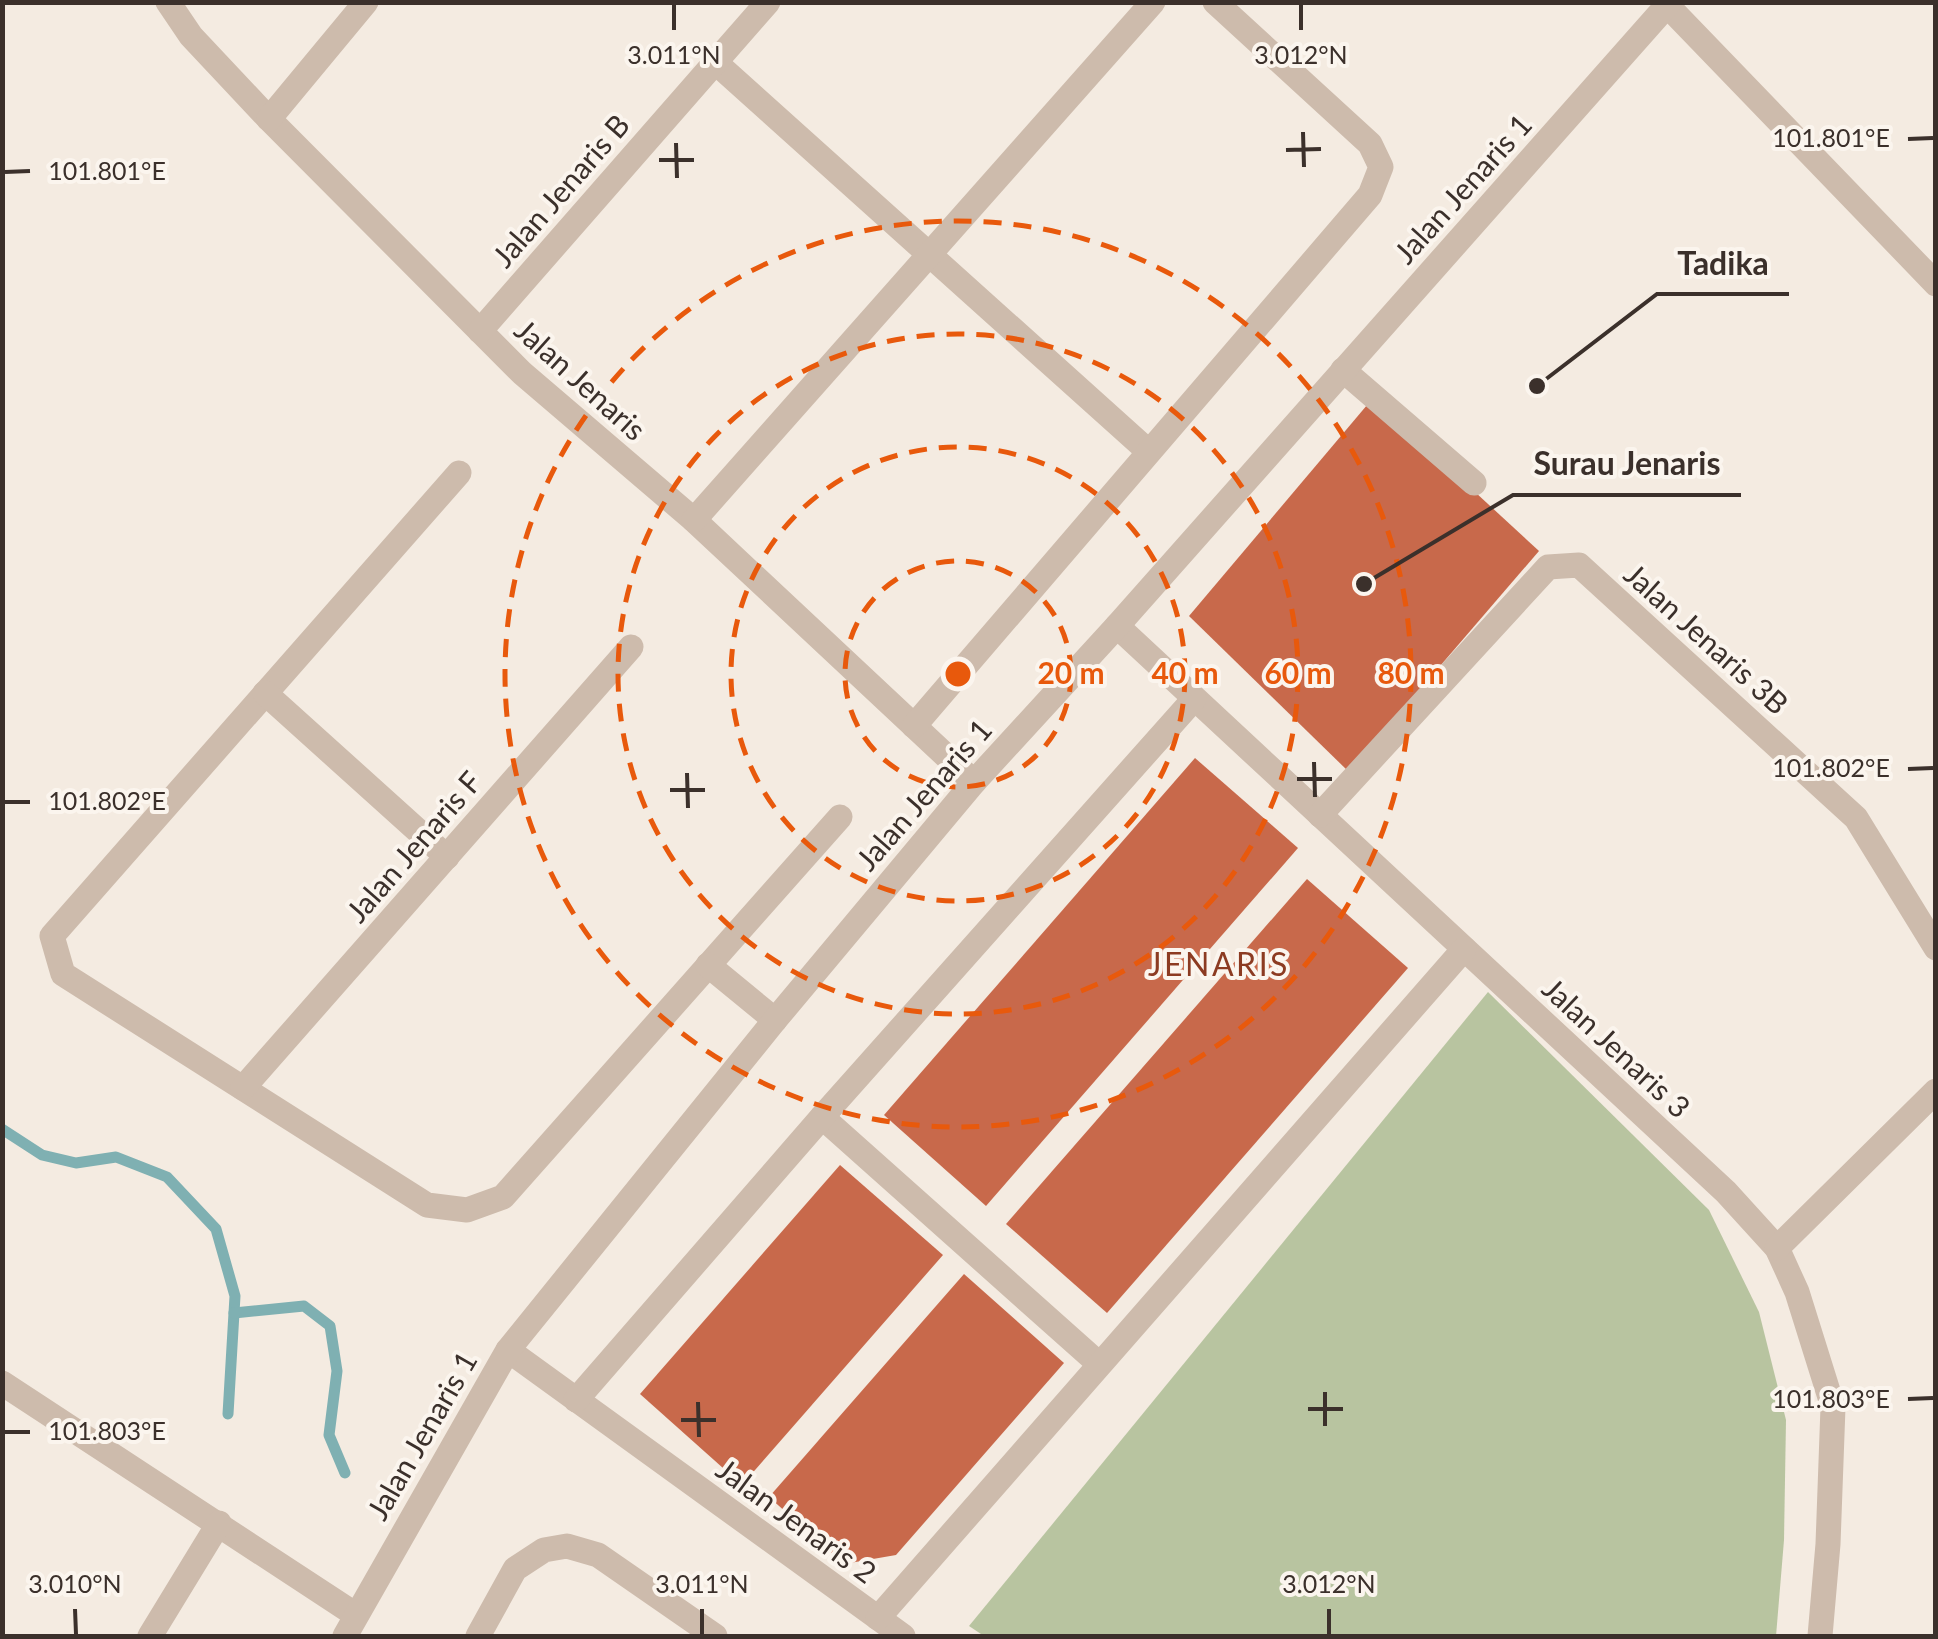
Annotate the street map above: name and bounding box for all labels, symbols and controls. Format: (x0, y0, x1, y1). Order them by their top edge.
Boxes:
text: 3.011°N (627, 39, 721, 69)
text: 3.012°N (1254, 39, 1348, 69)
street label: Jalan Jenaris B (484, 106, 636, 274)
street label: Jalan Jenaris 1 (1386, 106, 1538, 270)
text: 101.801°E (1772, 122, 1890, 152)
text: 101.801°E (48, 155, 166, 185)
callout: Tadika (1657, 232, 1789, 294)
text: Tadika (1677, 243, 1769, 282)
street label: Jalan Jenaris (508, 311, 654, 447)
callout: Surau Jenaris (1513, 433, 1741, 495)
text: Surau Jenaris (1534, 443, 1720, 482)
street label: Jalan Jenaris 3B (1618, 555, 1796, 721)
text: 20 m (1037, 654, 1105, 690)
text: 40 m (1151, 654, 1219, 690)
text: 60 m (1264, 654, 1332, 690)
text: 80 m (1377, 654, 1445, 690)
centre of rings (940, 656, 976, 692)
street label: Jalan Jenaris 1 (848, 711, 998, 877)
text: 101.802°E (1772, 752, 1890, 782)
street label: Jalan Jenaris F (338, 763, 488, 929)
text: 101.802°E (48, 785, 166, 815)
district label: JENARIS (1148, 944, 1290, 983)
street label: Jalan Jenaris 3 (1536, 970, 1698, 1124)
street label: Jalan Jenaris 1 (358, 1344, 484, 1526)
text: 101.803°E (1772, 1383, 1890, 1413)
text: 101.803°E (48, 1415, 166, 1445)
street label: Jalan Jenaris 2 (710, 1450, 884, 1590)
text: 3.010°N (28, 1568, 122, 1598)
text: 3.011°N (655, 1568, 749, 1598)
text: 3.012°N (1282, 1568, 1376, 1598)

